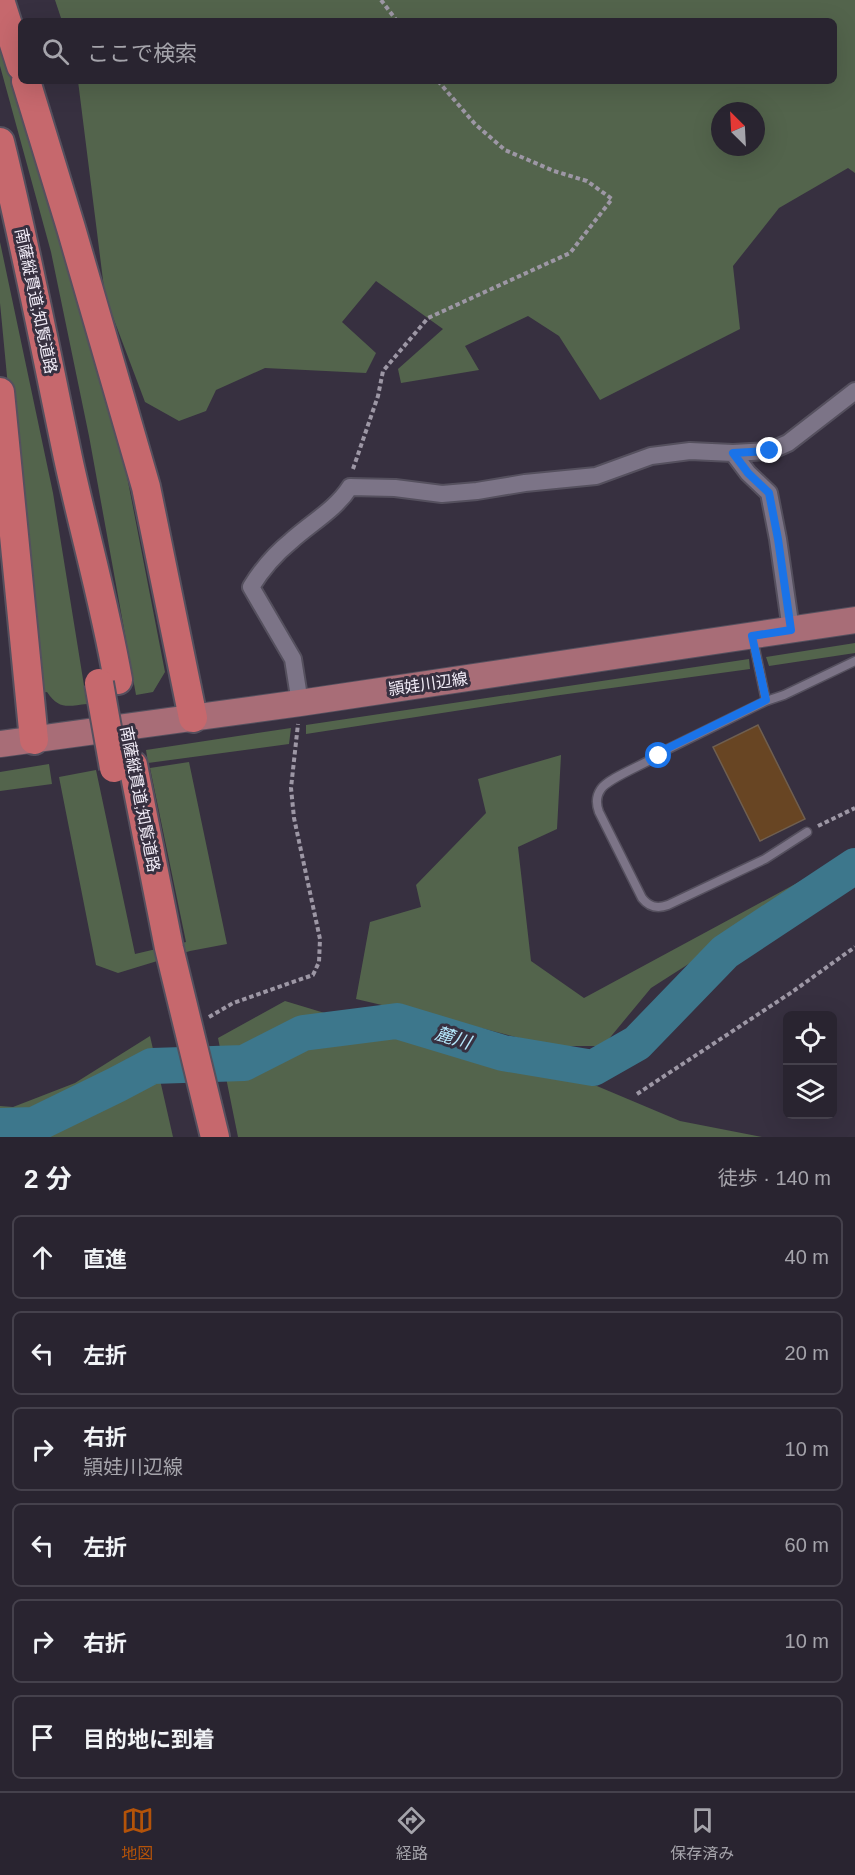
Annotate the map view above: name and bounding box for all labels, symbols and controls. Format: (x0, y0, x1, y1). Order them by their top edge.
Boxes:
search box (18, 18, 837, 84)
icon: search (39, 35, 72, 68)
text: ここで検索 (87, 41, 197, 66)
north arrow (711, 102, 765, 156)
street label: 南薩縦貫道;知覧道路 (12, 227, 60, 375)
route end (756, 437, 782, 463)
street label: 頴娃川辺線 (387, 670, 469, 698)
street label: 南薩縦貫道;知覧道路 (117, 725, 163, 873)
route start (645, 742, 671, 768)
map controls (783, 1011, 837, 1119)
button: locate (783, 1011, 837, 1065)
water label: 麓川 (433, 1023, 475, 1053)
button: layers (783, 1065, 837, 1119)
text: 2 分 (24, 1164, 72, 1194)
text: 徒歩 · 140 m (718, 1167, 831, 1189)
icon: ahead (26, 1241, 59, 1274)
text: 40 m (785, 1246, 829, 1268)
text: 直進 (83, 1247, 127, 1272)
icon: left (26, 1337, 59, 1370)
text: 20 m (785, 1342, 829, 1364)
text: 左折 (83, 1343, 127, 1368)
text: 右折 (83, 1425, 127, 1450)
icon: right (26, 1433, 59, 1466)
text: 10 m (785, 1438, 829, 1460)
text: 頴娃川辺線 (83, 1456, 183, 1478)
icon: left (26, 1529, 59, 1562)
text: 60 m (785, 1534, 829, 1556)
text: 左折 (83, 1535, 127, 1560)
icon: right (26, 1625, 59, 1658)
text: 10 m (785, 1630, 829, 1652)
text: 右折 (83, 1631, 127, 1656)
icon: arrive (26, 1721, 59, 1754)
text: 目的地に到着 (83, 1727, 215, 1752)
tab: 地図 (121, 1804, 154, 1864)
tab: 経路 (395, 1804, 428, 1864)
tab: 保存済み (670, 1804, 734, 1864)

